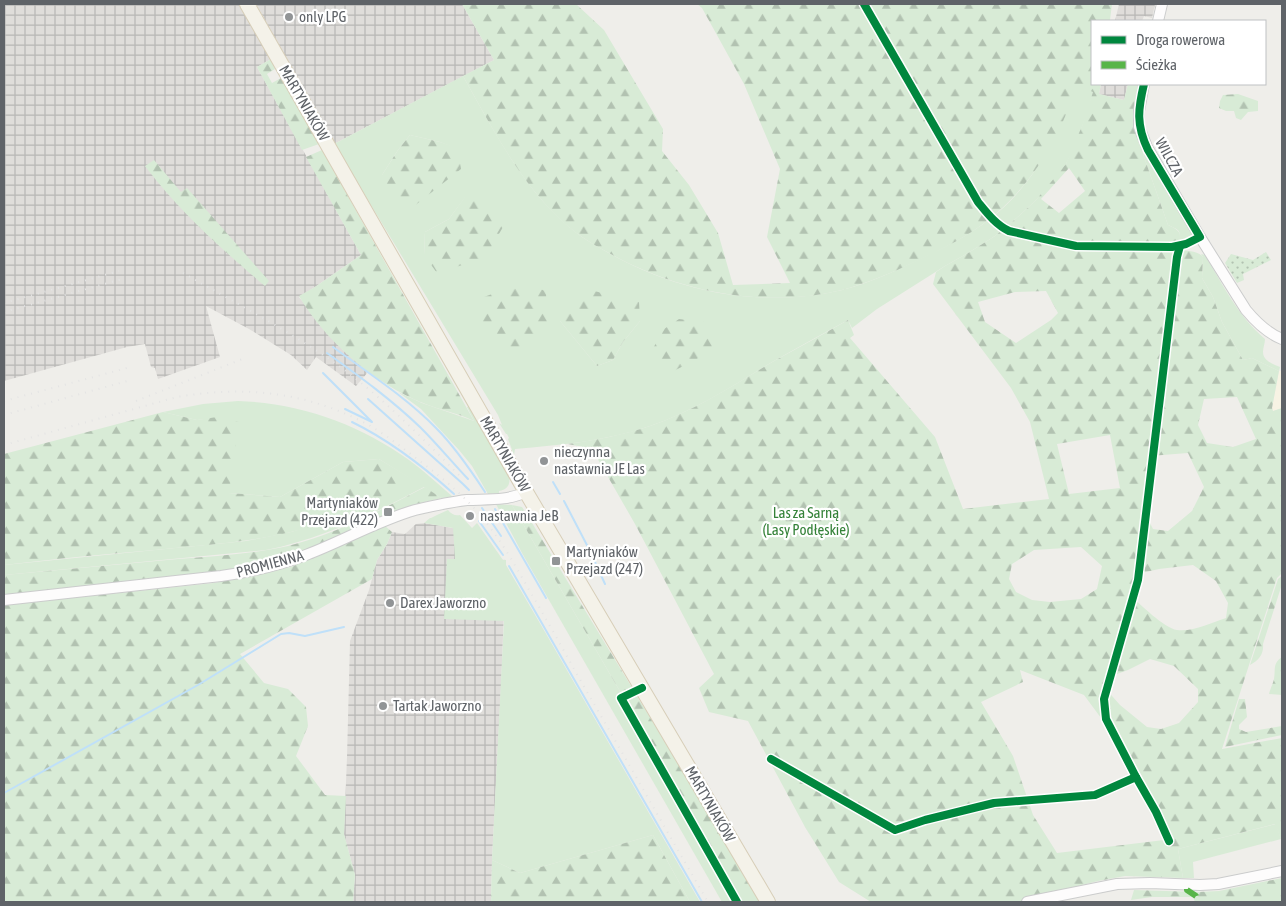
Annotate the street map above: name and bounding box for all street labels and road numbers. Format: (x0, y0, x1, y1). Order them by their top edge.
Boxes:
street label: MARTYNIAKÓW (276, 62, 333, 144)
street label: WILCZA (1152, 135, 1187, 179)
street label: MARTYNIAKÓW (477, 413, 534, 495)
street label: PROMIENNA (234, 546, 306, 581)
street label: MARTYNIAKÓW (682, 763, 739, 845)

